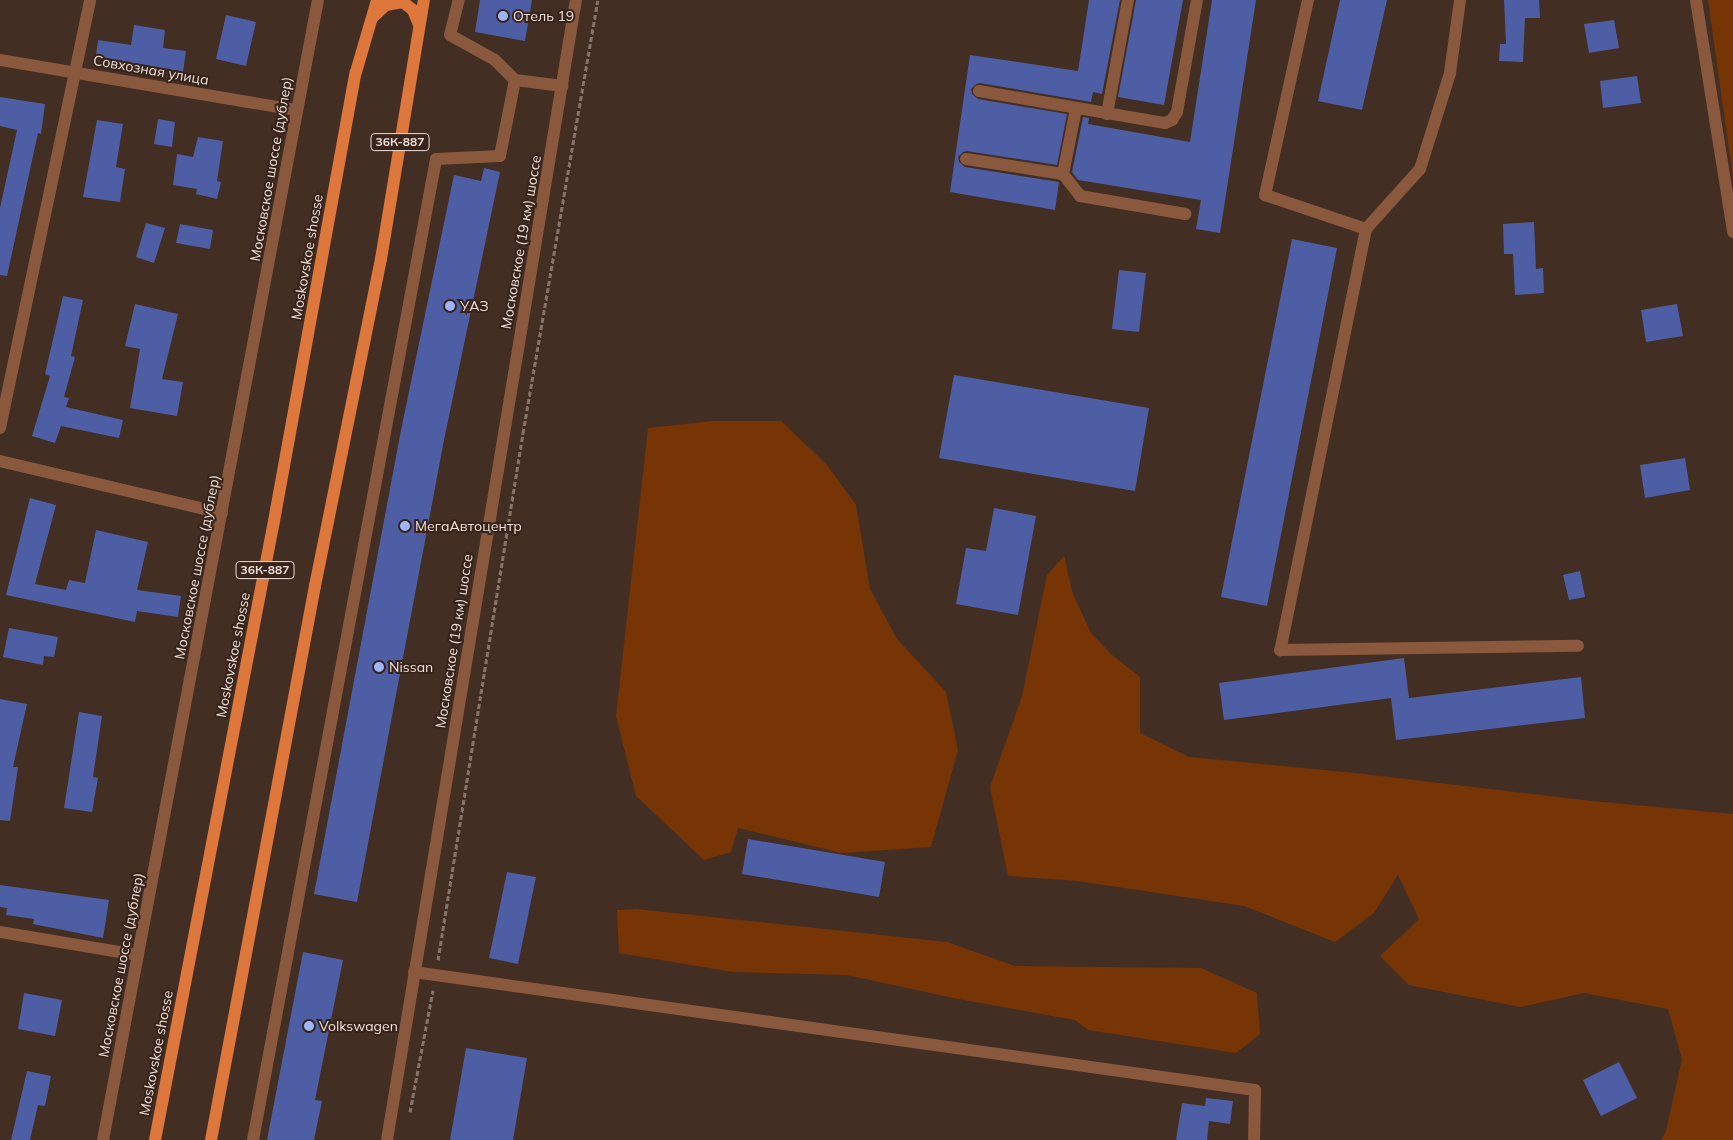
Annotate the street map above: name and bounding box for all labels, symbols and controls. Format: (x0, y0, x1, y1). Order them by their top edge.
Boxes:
place label: Отель 19 (513, 8, 574, 24)
marker: Отель 19 (497, 10, 509, 22)
street label: Совхозная улица (92, 52, 210, 88)
street label: Московское шоссе (дублер) (246, 75, 296, 263)
road number: 36К-887 (370, 132, 430, 152)
street label: Московское (19 км) шоссе (497, 154, 545, 330)
street label: Moskovskoe shosse (288, 193, 326, 321)
place label: УАЗ (460, 298, 489, 314)
marker: УАЗ (444, 300, 456, 312)
street label: Московское шоссе (дублер) (171, 473, 223, 661)
place label: МегаАвтоцентр (415, 518, 522, 534)
marker: МегаАвтоцентр (399, 520, 411, 532)
street label: Московское (19 км) шоссе (432, 553, 476, 729)
road number: 36К-887 (235, 560, 295, 580)
street label: Moskovskoe shosse (213, 591, 253, 719)
place label: Nissan (389, 659, 433, 675)
marker: Nissan (373, 661, 385, 673)
street label: Московское шоссе (дублер) (95, 871, 147, 1059)
street label: Moskovskoe shosse (136, 989, 176, 1117)
place label: Volkswagen (319, 1018, 398, 1034)
marker: Volkswagen (303, 1020, 315, 1032)

